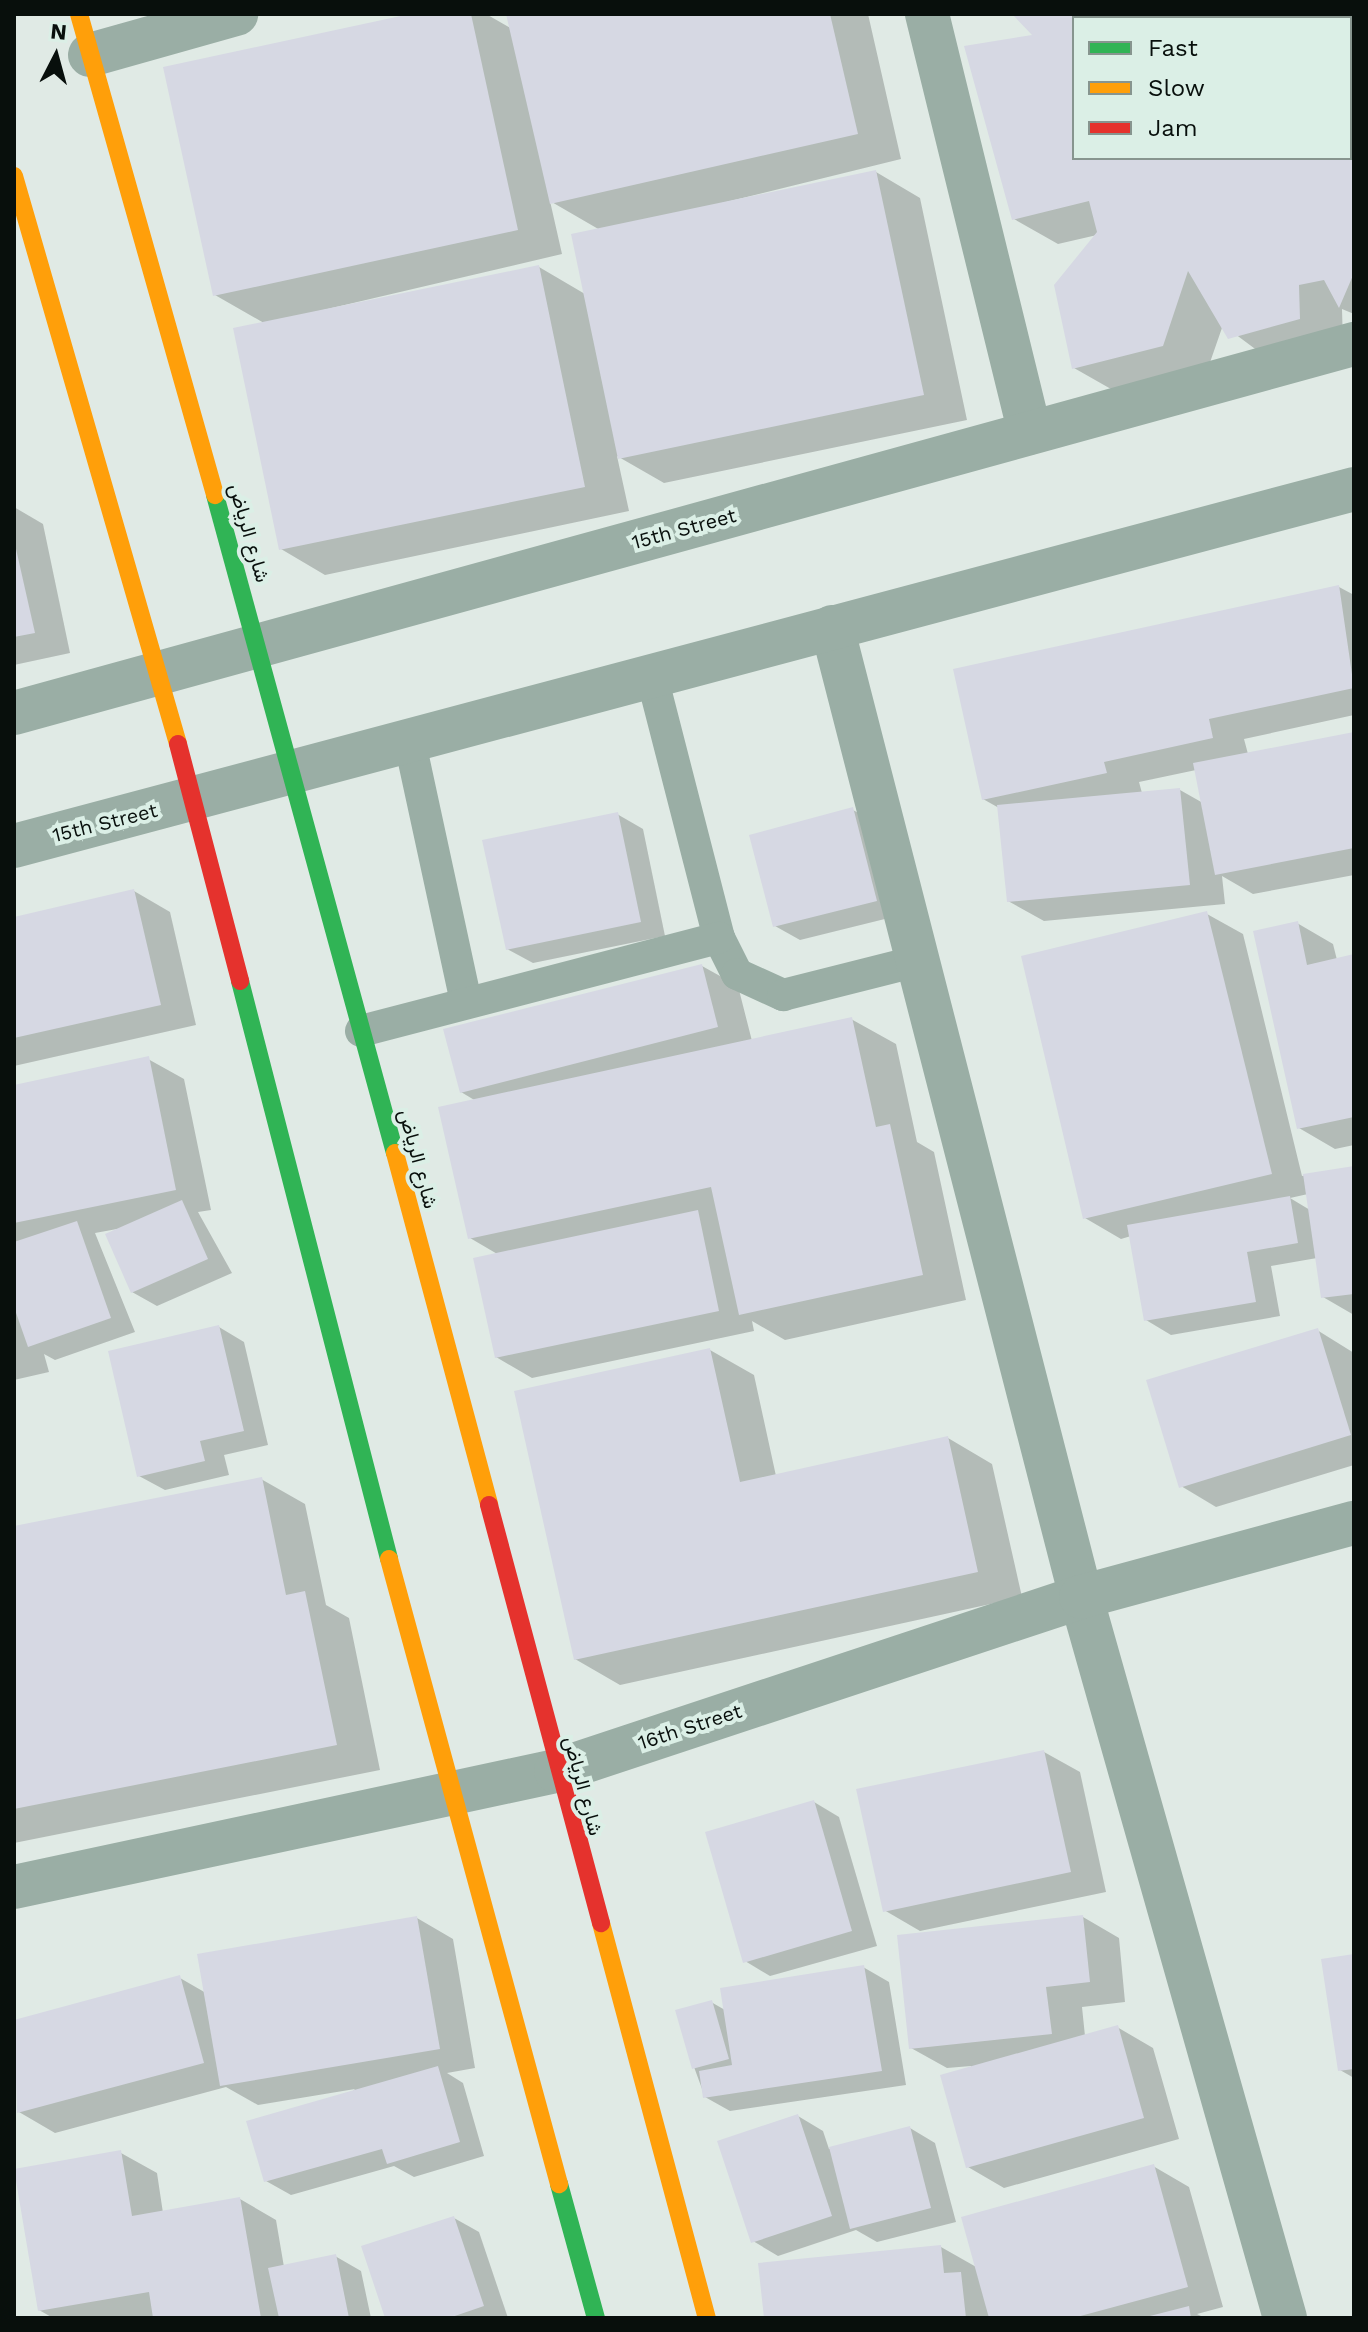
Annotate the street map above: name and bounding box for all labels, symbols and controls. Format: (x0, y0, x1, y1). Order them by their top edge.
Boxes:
north arrow (16, 16, 96, 96)
legend (1072, 16, 1352, 160)
text: N (49, 18, 68, 45)
text: Fast (1148, 34, 1198, 62)
text: Slow (1148, 74, 1205, 102)
text: Jam (1148, 114, 1198, 142)
street label: شارع الرياض (223, 481, 275, 585)
street label: 15th Street (629, 504, 739, 554)
street label: 15th Street (50, 798, 160, 848)
street label: شارع الرياض (393, 1107, 443, 1211)
street label: 16th Street (635, 1699, 745, 1755)
street label: شارع الرياض (558, 1734, 608, 1838)

